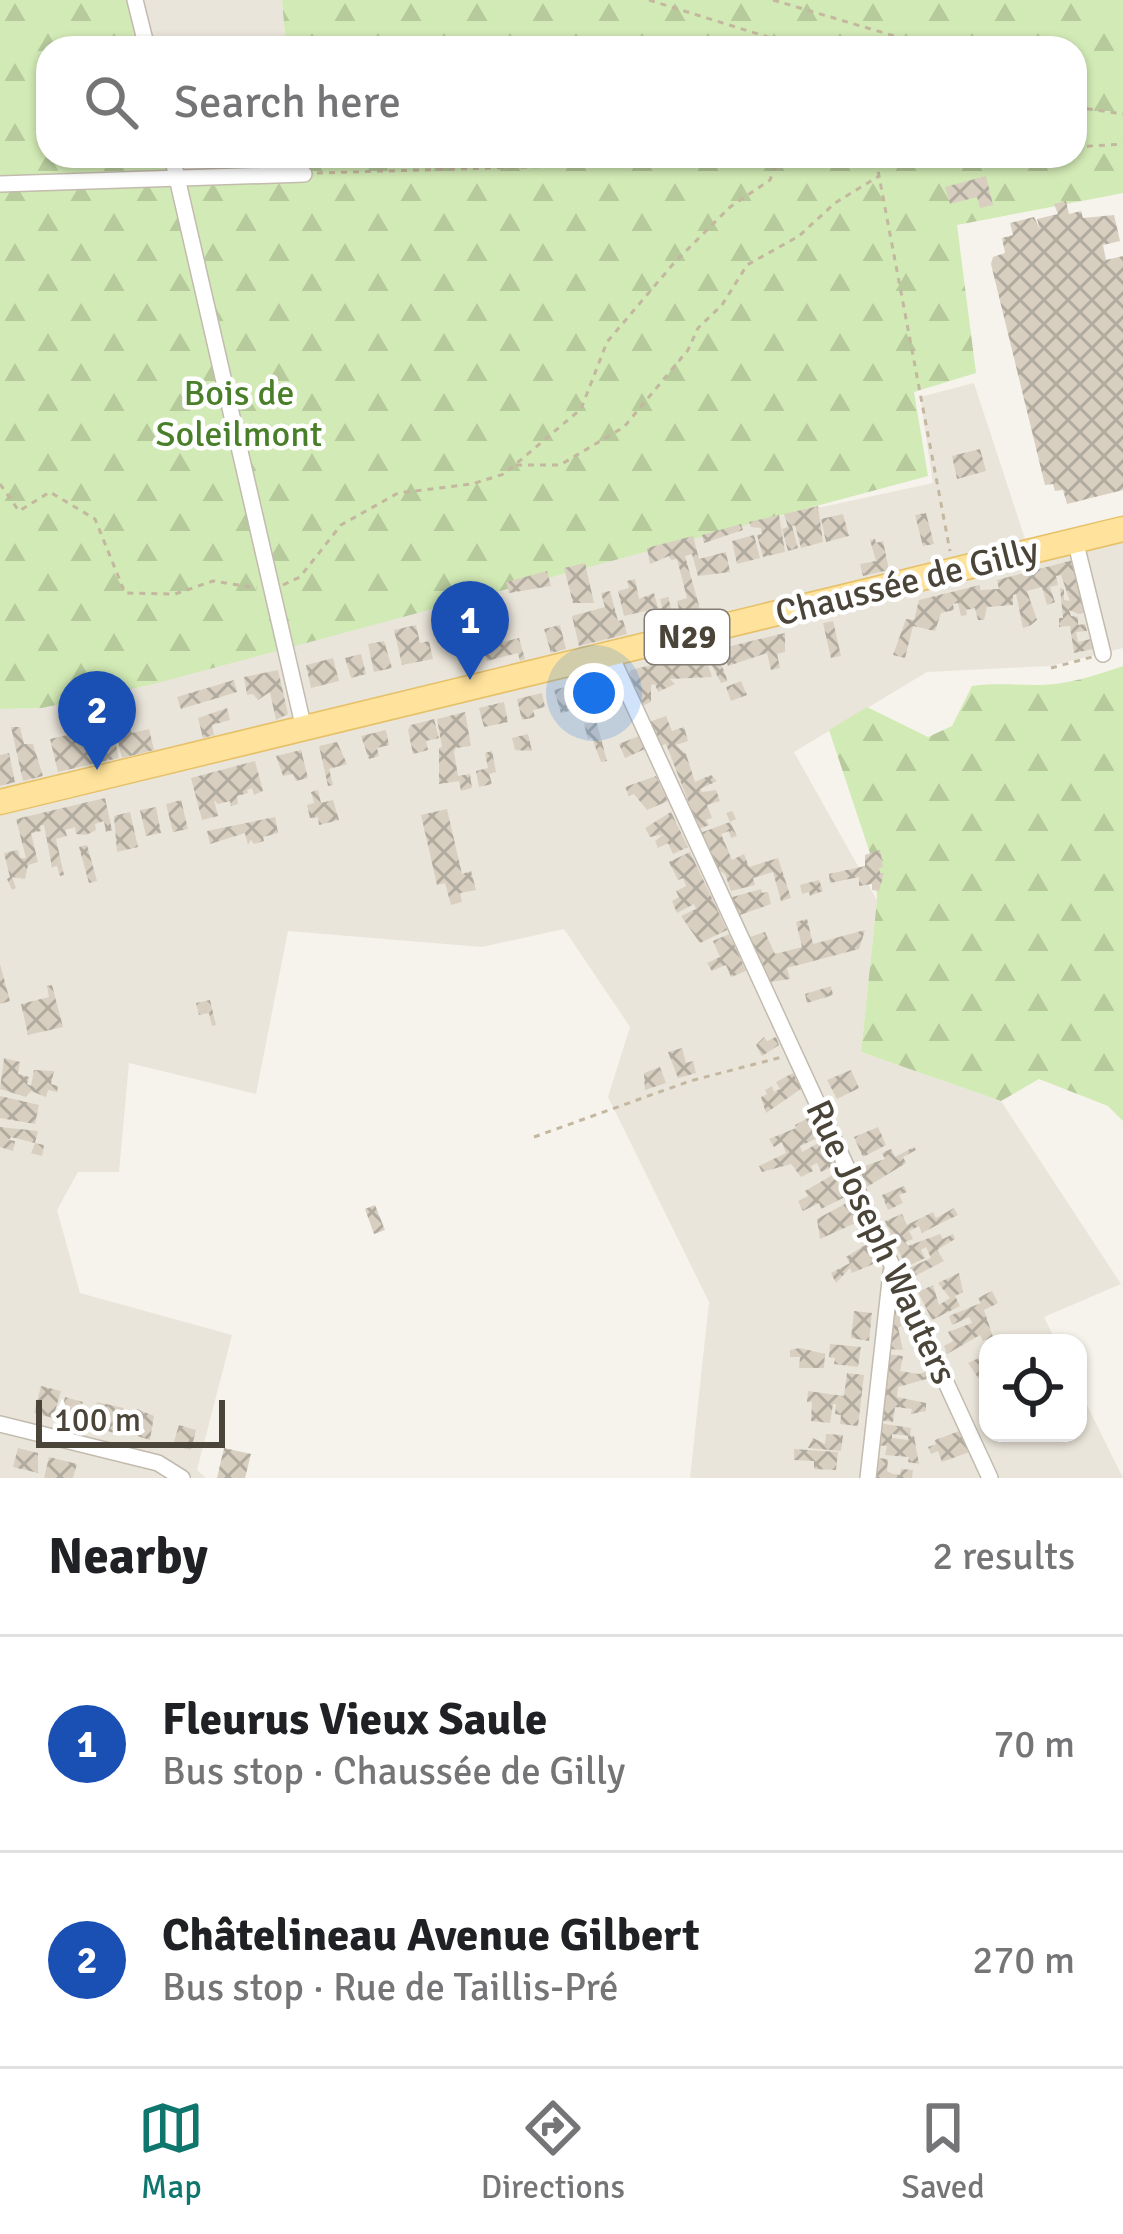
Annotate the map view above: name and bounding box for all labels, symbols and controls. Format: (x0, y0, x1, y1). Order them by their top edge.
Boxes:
search box (36, 36, 1087, 168)
icon: search (78, 69, 144, 135)
text: Search here (174, 75, 401, 130)
park label: Bois de Soleilmont (156, 371, 322, 457)
street label: Chaussée de Gilly (771, 527, 1043, 636)
pin: 1 (431, 581, 509, 680)
road number: N29 (645, 610, 729, 664)
your location (564, 663, 624, 723)
pin: 2 (58, 671, 136, 770)
street label: Rue Joseph Wauters (795, 1093, 967, 1391)
map controls (979, 1334, 1087, 1442)
button: locate (979, 1334, 1087, 1442)
scale bar (36, 1394, 225, 1447)
text: 100 m (54, 1400, 141, 1441)
text: Nearby (48, 1525, 208, 1588)
text: 2 results (932, 1532, 1075, 1580)
text: Fleurus Vieux Saule (162, 1692, 547, 1747)
text: 1 (76, 1720, 98, 1768)
text: 70 m (993, 1720, 1075, 1768)
text: Bus stop · Chaussée de Gilly (162, 1747, 625, 1795)
text: Châtelineau Avenue Gilbert (162, 1908, 700, 1963)
text: 2 (76, 1936, 98, 1984)
text: 270 m (972, 1936, 1075, 1984)
text: Bus stop · Rue de Taillis-Pré (162, 1963, 619, 2011)
tab: Map (138, 2095, 204, 2208)
tab: Directions (481, 2095, 625, 2208)
tab: Saved (902, 2095, 985, 2208)

